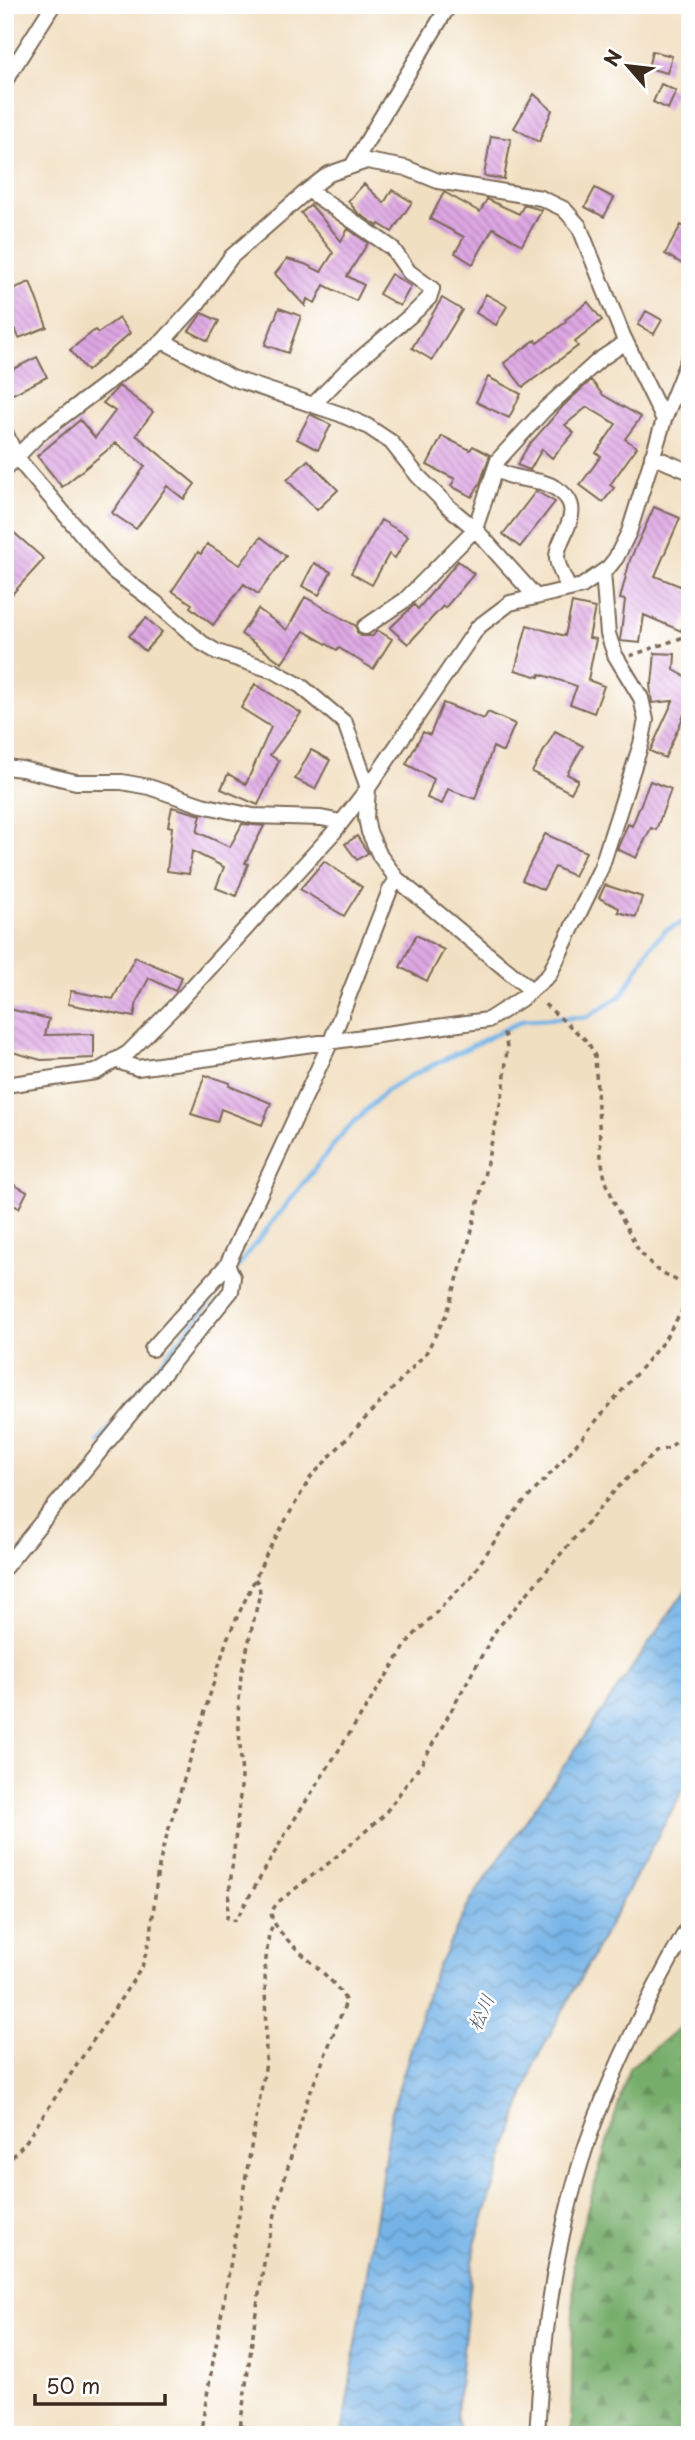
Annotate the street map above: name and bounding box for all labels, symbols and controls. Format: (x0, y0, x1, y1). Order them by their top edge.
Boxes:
north arrow (594, 32, 664, 102)
text: N (596, 44, 628, 71)
water label: 松川 (459, 1989, 501, 2035)
scale bar (35, 2363, 164, 2407)
text: 50 m (46, 2369, 100, 2401)

